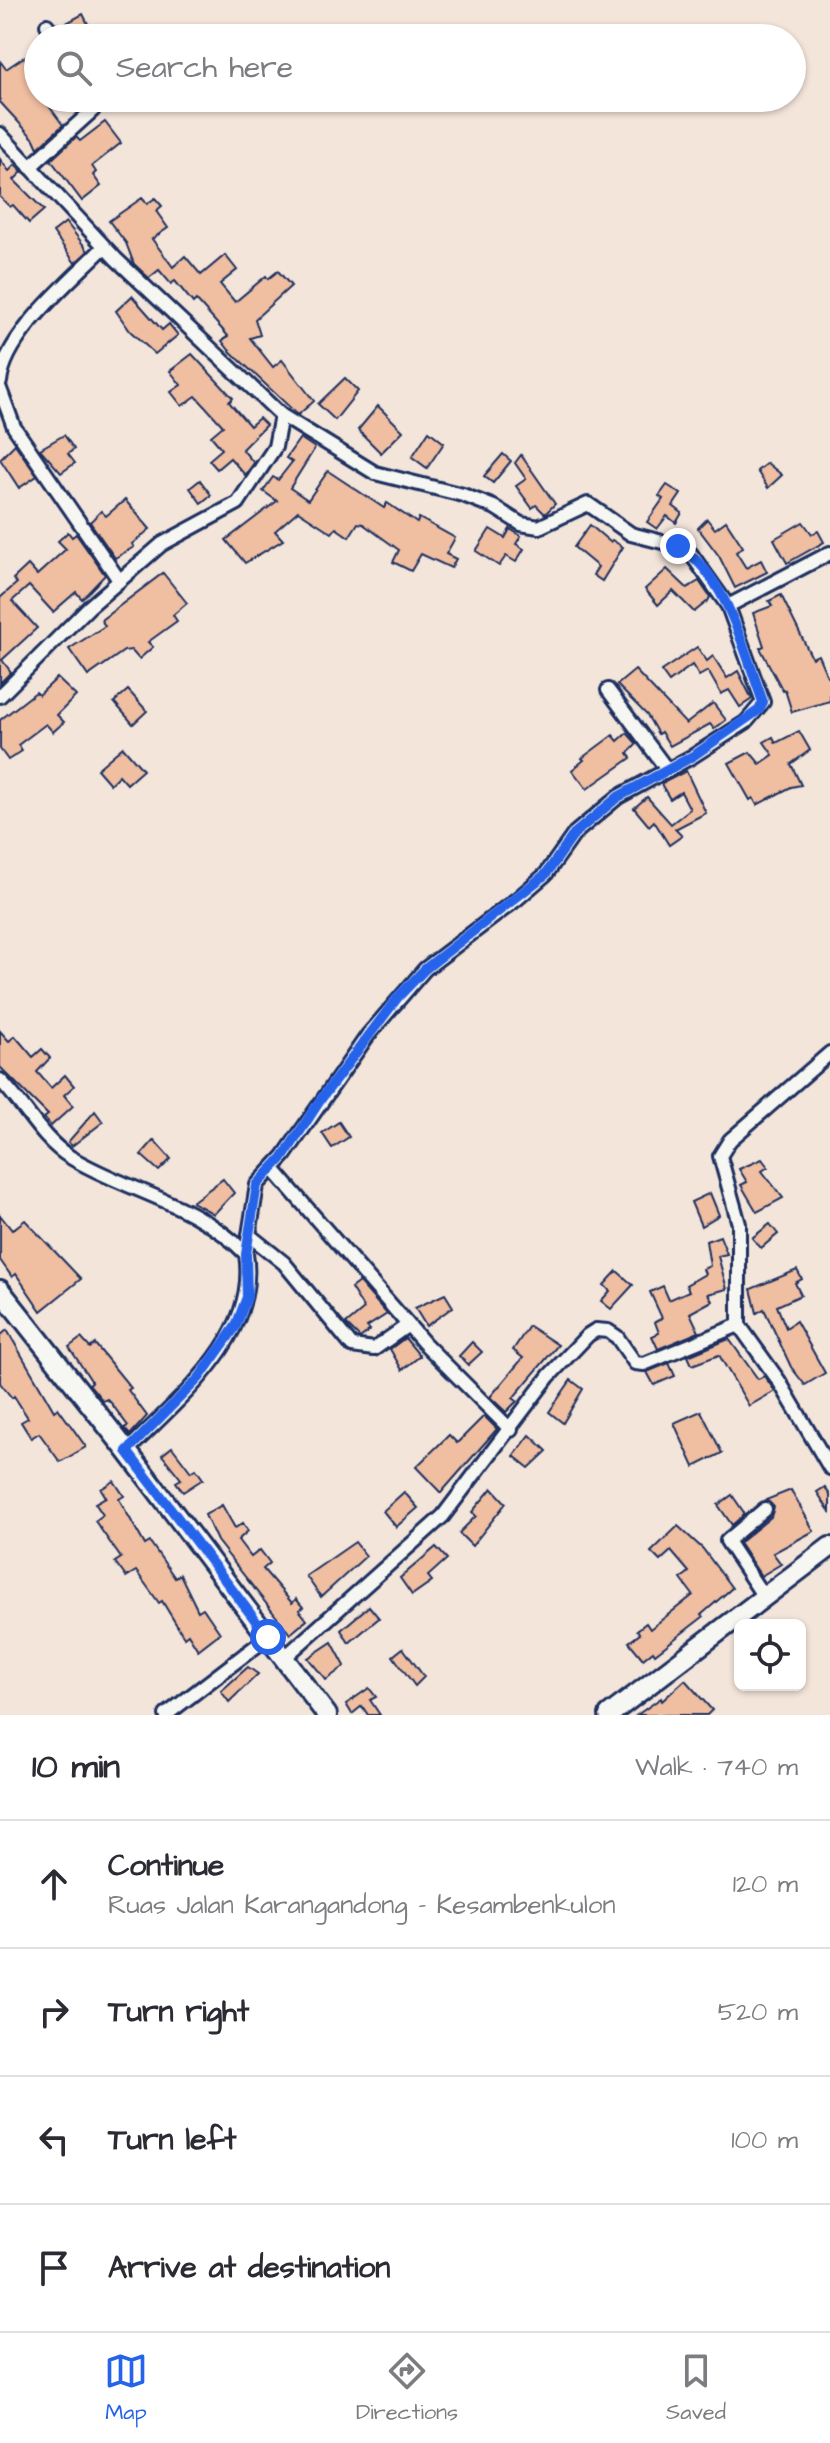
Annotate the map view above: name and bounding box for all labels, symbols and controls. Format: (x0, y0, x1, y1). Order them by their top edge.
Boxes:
search box (24, 24, 806, 112)
icon: search (52, 46, 96, 90)
text: Search here (116, 47, 293, 89)
route end (660, 528, 696, 564)
route start (250, 1619, 286, 1655)
map controls (734, 1619, 806, 1691)
button: locate (734, 1619, 806, 1691)
text: 10 min (32, 1743, 120, 1791)
text: Walk · 740 m (635, 1749, 798, 1785)
text: Continue (108, 1845, 224, 1887)
icon: ahead (32, 1862, 76, 1906)
text: 120 m (733, 1866, 798, 1902)
text: Ruas Jalan Karangandong - Kesambenkulon (108, 1887, 615, 1923)
icon: right (32, 1990, 76, 2034)
text: Turn right (108, 1991, 249, 2033)
text: 520 m (718, 1994, 798, 2030)
icon: left (32, 2118, 76, 2162)
text: Turn left (108, 2119, 236, 2161)
text: 100 m (731, 2122, 798, 2158)
icon: arrive (32, 2246, 76, 2290)
text: Arrive at destination (108, 2247, 390, 2289)
tab: Map (104, 2349, 148, 2428)
tab: Directions (356, 2349, 458, 2428)
tab: Saved (666, 2349, 726, 2428)

